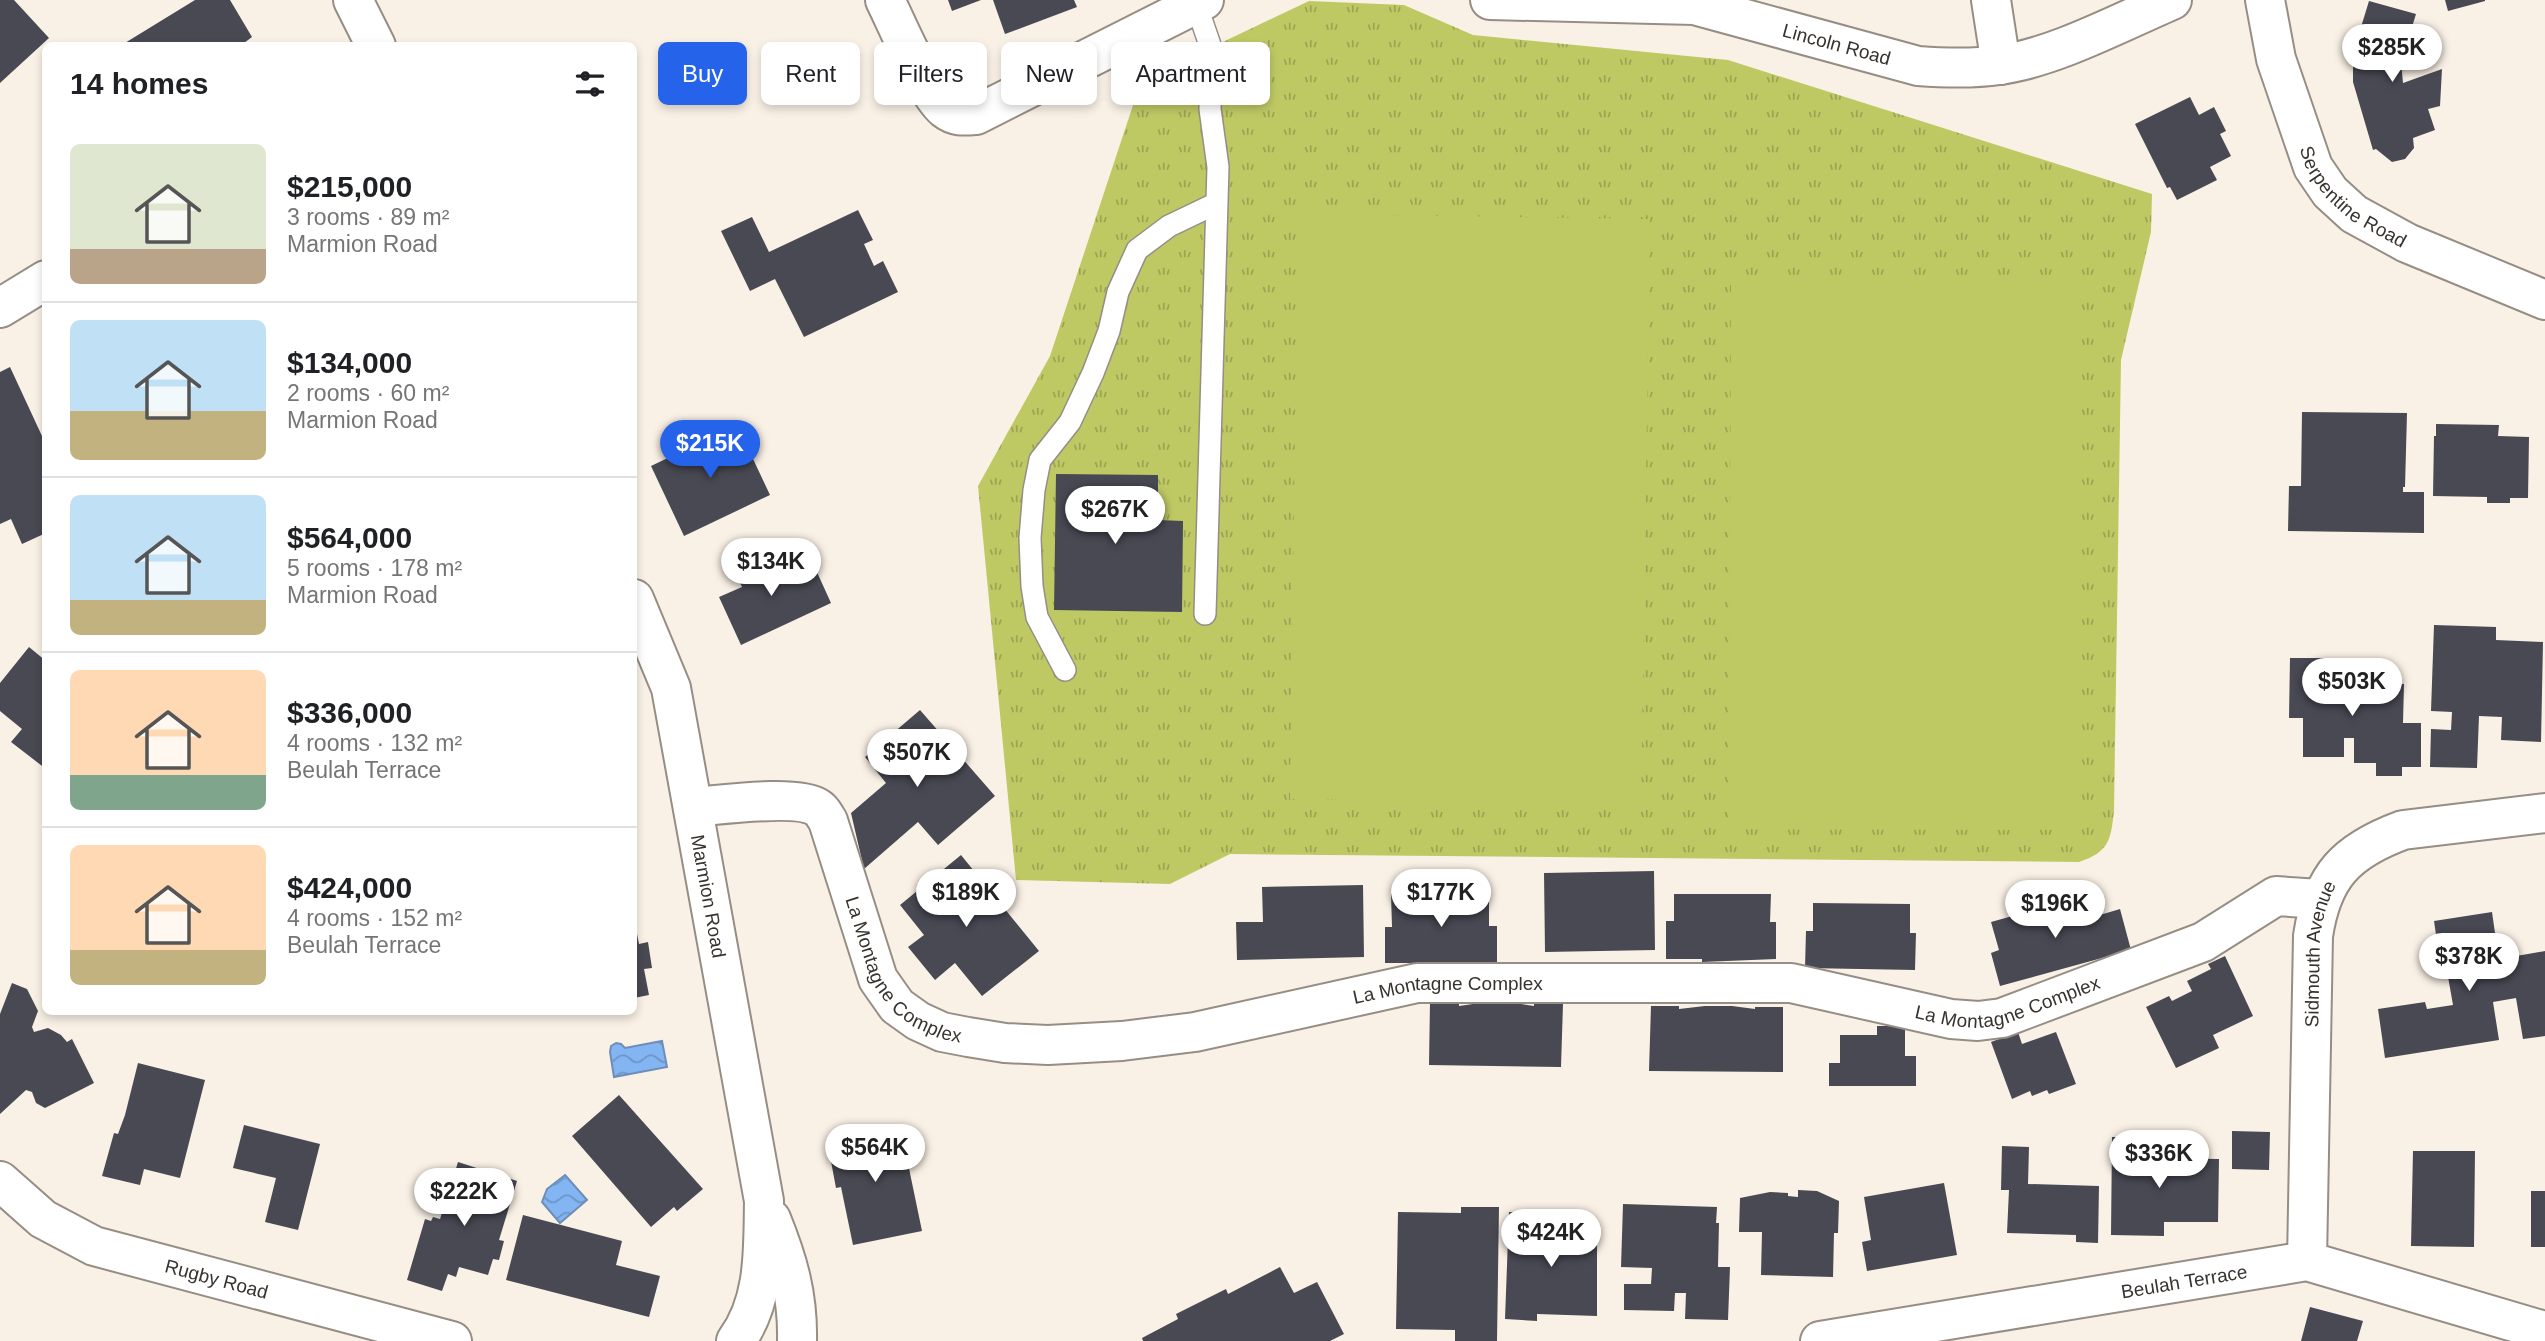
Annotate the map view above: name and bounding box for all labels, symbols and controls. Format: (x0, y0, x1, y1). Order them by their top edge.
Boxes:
street label: Lincoln Road (1780, 20, 1893, 69)
pin: $285K (2343, 24, 2441, 84)
text: $285K (2358, 34, 2426, 60)
chip: Buy (658, 42, 747, 105)
chip: Rent (761, 42, 860, 105)
chip: Filters (874, 42, 987, 105)
chip: New (1001, 42, 1097, 105)
chip: Apartment (1111, 42, 1270, 105)
icon: filters (571, 65, 609, 103)
text: 14 homes (70, 67, 208, 100)
street label: Serpentine Road (2296, 143, 2410, 252)
text: $215,000 (287, 170, 412, 203)
icon: home (126, 172, 210, 256)
text: 3 rooms · 89 m² (287, 204, 449, 230)
text: Marmion Road (287, 231, 438, 257)
text: $134,000 (287, 346, 412, 379)
icon: home (126, 348, 210, 432)
text: 2 rooms · 60 m² (287, 380, 449, 406)
text: Marmion Road (287, 407, 438, 433)
pin: $215K (661, 420, 759, 480)
text: $215K (676, 430, 744, 456)
pin: $267K (1066, 486, 1164, 546)
text: $267K (1081, 496, 1149, 522)
text: $564,000 (287, 521, 412, 554)
icon: home (126, 523, 210, 607)
pin: $134K (722, 538, 820, 598)
text: $134K (737, 548, 805, 574)
text: 5 rooms · 178 m² (287, 555, 462, 581)
text: Marmion Road (287, 582, 438, 608)
pin: $503K (2303, 658, 2401, 718)
text: $503K (2318, 668, 2386, 694)
text: $336,000 (287, 696, 412, 729)
icon: home (126, 698, 210, 782)
text: 4 rooms · 132 m² (287, 730, 462, 756)
pin: $507K (868, 730, 966, 789)
text: $507K (883, 739, 951, 765)
text: Beulah Terrace (287, 757, 441, 783)
street label: Marmion Road (687, 833, 730, 960)
pin: $189K (917, 870, 1015, 929)
pin: $177K (1392, 870, 1490, 929)
text: $424,000 (287, 871, 412, 904)
icon: home (126, 873, 210, 957)
street label: Sidmouth Avenue (2301, 877, 2340, 1028)
text: $189K (932, 879, 1000, 905)
text: $177K (1407, 879, 1475, 905)
pin: $196K (2006, 880, 2104, 940)
text: $196K (2021, 890, 2089, 916)
street label: La Montagne Complex (841, 894, 964, 1047)
text: 4 rooms · 152 m² (287, 905, 462, 931)
text: Beulah Terrace (287, 932, 441, 958)
pin: $378K (2420, 934, 2518, 993)
text: $378K (2435, 943, 2503, 969)
street label: La Montagne Complex (1913, 972, 2103, 1032)
street label: La Montagne Complex (1351, 973, 1543, 1008)
pin: $564K (826, 1124, 924, 1184)
pin: $336K (2110, 1130, 2208, 1190)
text: $564K (841, 1134, 909, 1160)
text: $336K (2125, 1140, 2193, 1166)
pin: $222K (415, 1168, 513, 1228)
text: $222K (430, 1178, 498, 1204)
pin: $424K (1502, 1210, 1600, 1269)
text: $424K (1517, 1219, 1585, 1245)
street label: Rugby Road (163, 1255, 270, 1303)
street label: Beulah Terrace (2120, 1261, 2249, 1302)

